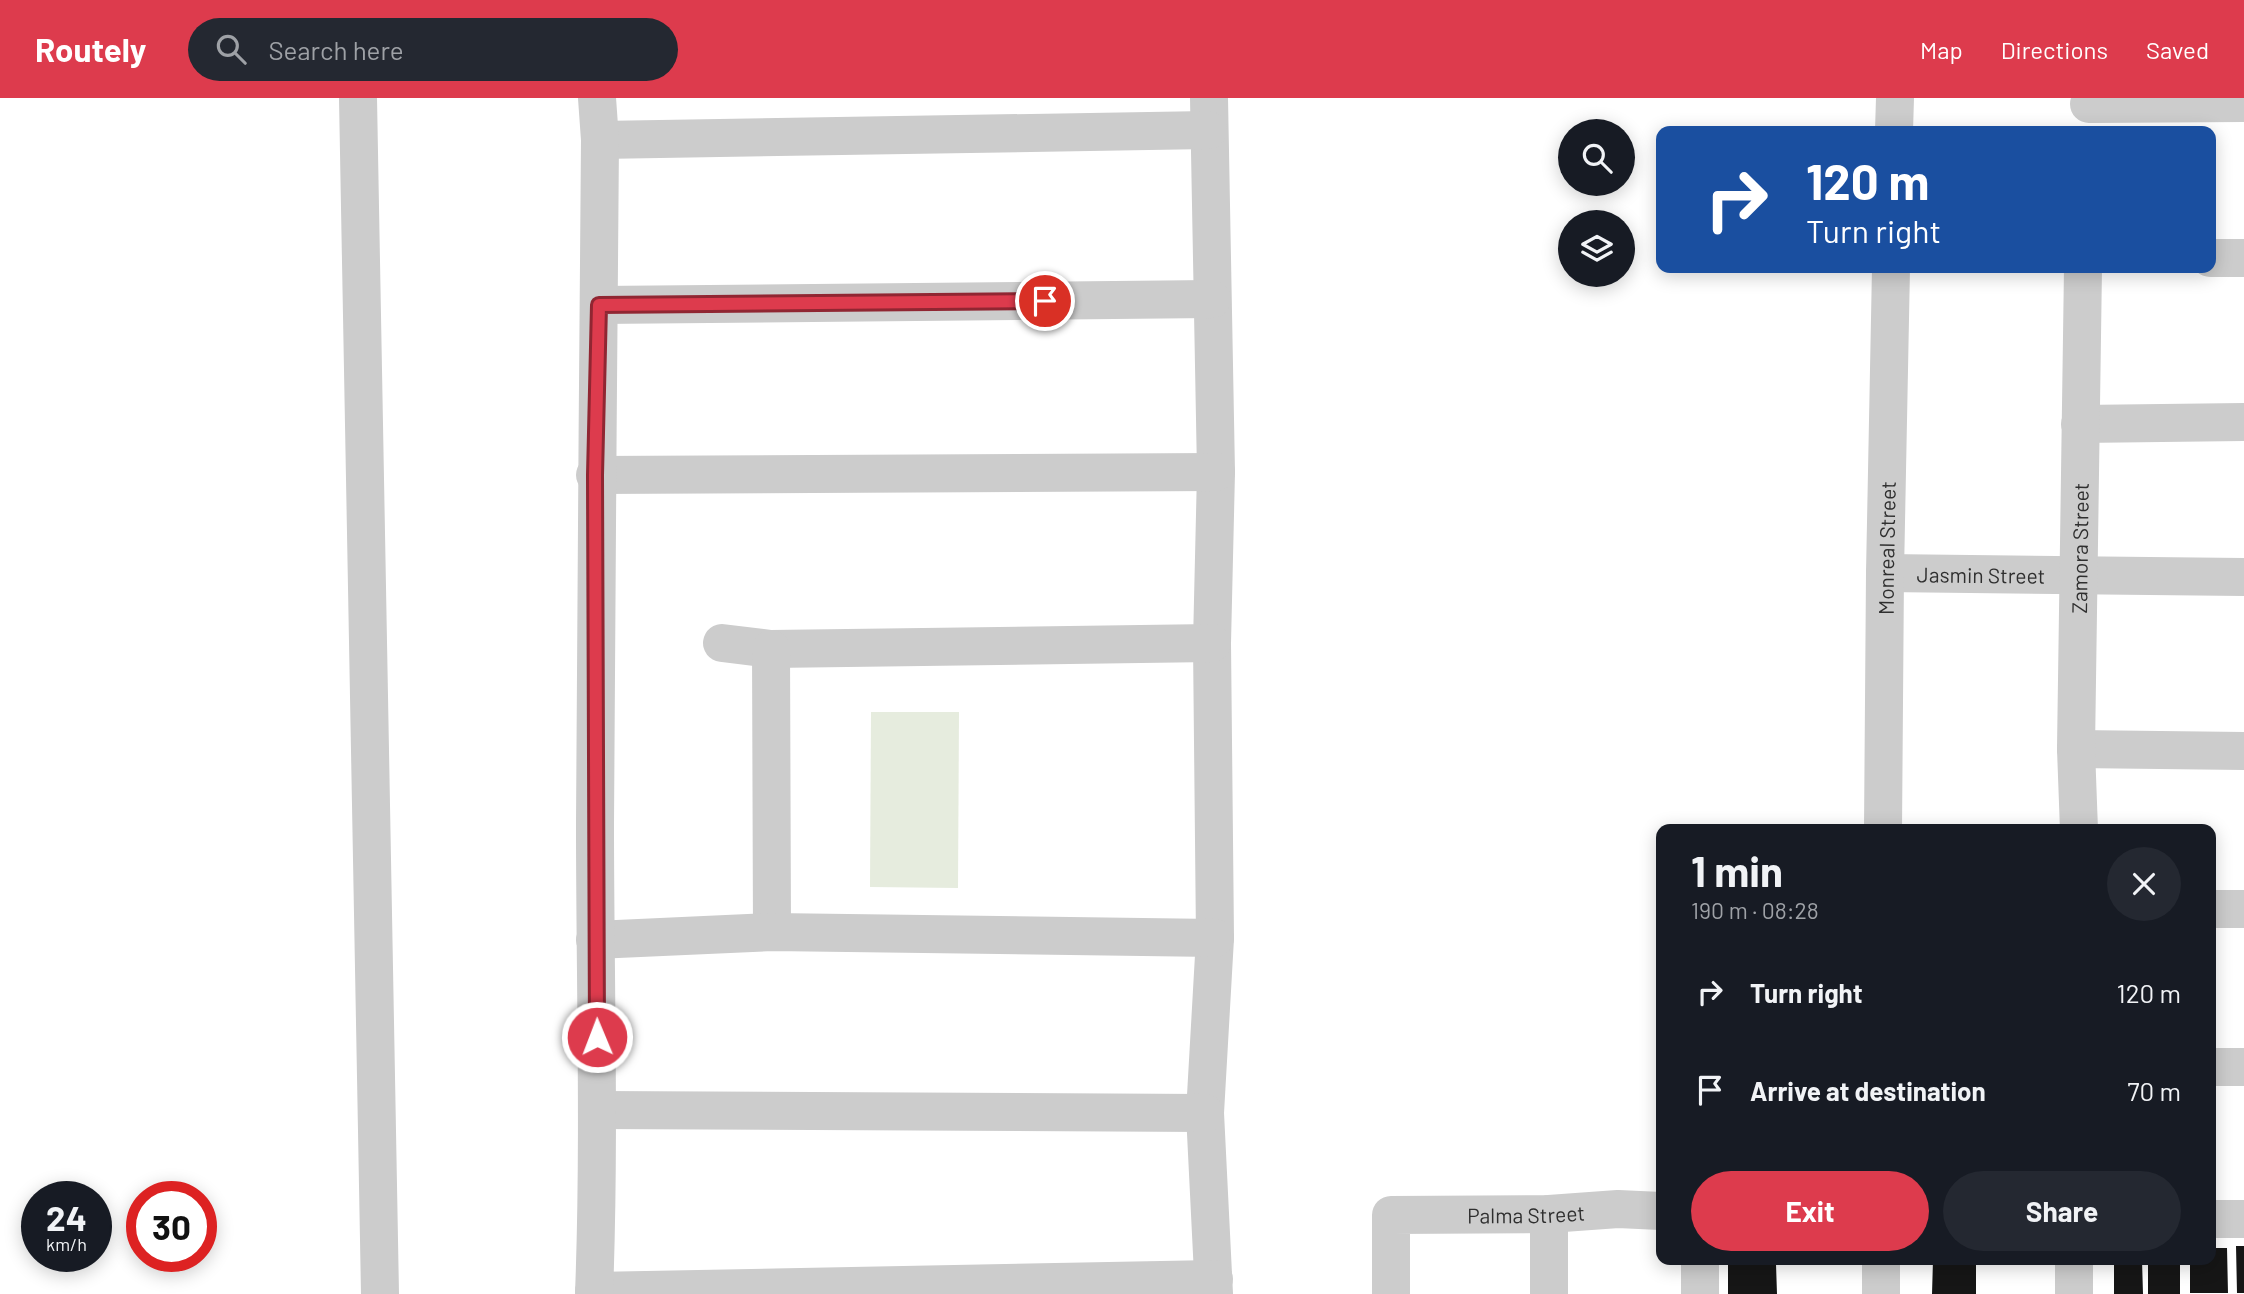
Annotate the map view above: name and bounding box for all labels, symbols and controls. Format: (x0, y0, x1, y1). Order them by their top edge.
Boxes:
search box (188, 18, 678, 81)
text: Routely (35, 29, 146, 69)
icon: search (212, 30, 250, 68)
text: Search here (268, 34, 404, 65)
text: Map (1920, 35, 1963, 64)
text: Directions (2001, 35, 2108, 64)
text: Saved (2146, 35, 2209, 64)
map controls (1558, 119, 1635, 287)
button: search (1558, 119, 1635, 196)
text: 120 m (1806, 151, 1929, 210)
icon: right (1691, 154, 1782, 245)
button: layers (1558, 210, 1635, 287)
text: Turn right (1806, 211, 1941, 249)
pin (1015, 271, 1075, 331)
icon: arrive (1026, 282, 1064, 320)
street label: Monreal Street (1872, 481, 1899, 615)
street label: Zamora Street (2065, 482, 2092, 614)
street label: Jasmin Street (1917, 561, 2045, 587)
text: 1 min (1691, 845, 1783, 895)
button: close (2107, 847, 2181, 921)
text: 190 m · 08:28 (1691, 896, 1819, 924)
icon: right (1691, 973, 1729, 1011)
text: Turn right (1750, 977, 1863, 1008)
text: 120 m (2117, 977, 2181, 1008)
position arrow (560, 1000, 634, 1074)
icon: arrive (1691, 1071, 1729, 1109)
text: Arrive at destination (1750, 1075, 1986, 1106)
text: 70 m (2127, 1075, 2181, 1106)
button: Exit (1691, 1171, 1929, 1251)
button: Share (1943, 1171, 2181, 1251)
speed limit sign: 30 (126, 1181, 217, 1272)
text: 24 (46, 1196, 87, 1238)
street label: Palma Street (1467, 1199, 1586, 1227)
text: km/h (46, 1233, 87, 1255)

